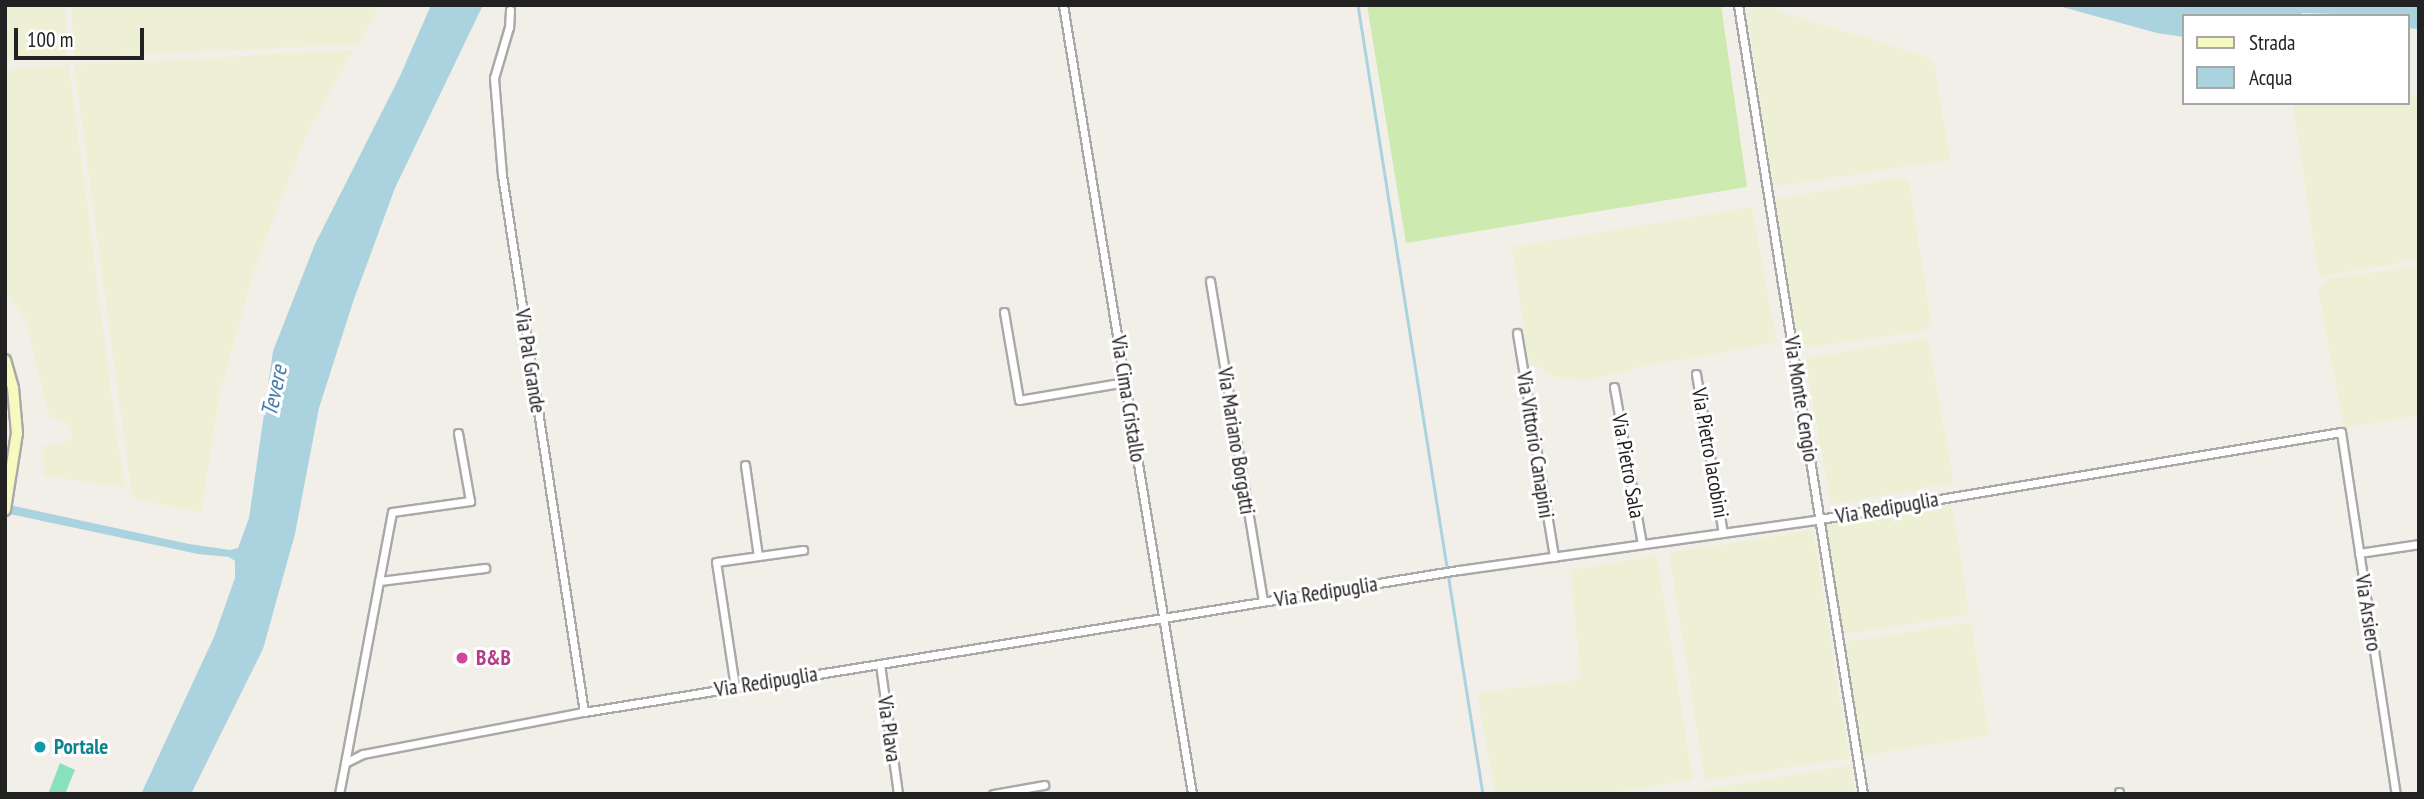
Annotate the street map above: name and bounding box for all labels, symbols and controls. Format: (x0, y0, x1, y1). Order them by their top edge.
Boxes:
scale bar (18, 14, 147, 58)
legend (2182, 14, 2410, 105)
text: 100 m (27, 26, 73, 53)
text: Strada (2249, 29, 2295, 56)
text: Acqua (2249, 64, 2292, 91)
street label: Via Pal Grande (509, 307, 551, 415)
street label: Via Cima Cristallo (1106, 334, 1150, 464)
street label: Via Monte Cengio (1779, 334, 1823, 464)
water label: Tevere (255, 363, 293, 419)
street label: Via Mariano Borgatti (1212, 366, 1260, 516)
street label: Via Vittorio Canapini (1511, 370, 1559, 520)
street label: Via Pietro Iacobini (1686, 386, 1734, 520)
street label: Via Pietro Sala (1606, 412, 1650, 520)
street label: Via Redipuglia (1834, 487, 1940, 529)
street label: Via Redipuglia (1273, 571, 1379, 613)
street label: Via Arsiero (2349, 573, 2387, 653)
place label: B&B (476, 645, 511, 671)
marker: B&B (454, 650, 470, 666)
street label: Via Redipuglia (713, 661, 819, 703)
street label: Via Plava (872, 694, 906, 764)
place label: Portale (54, 734, 108, 760)
marker: Portale (32, 739, 48, 755)

